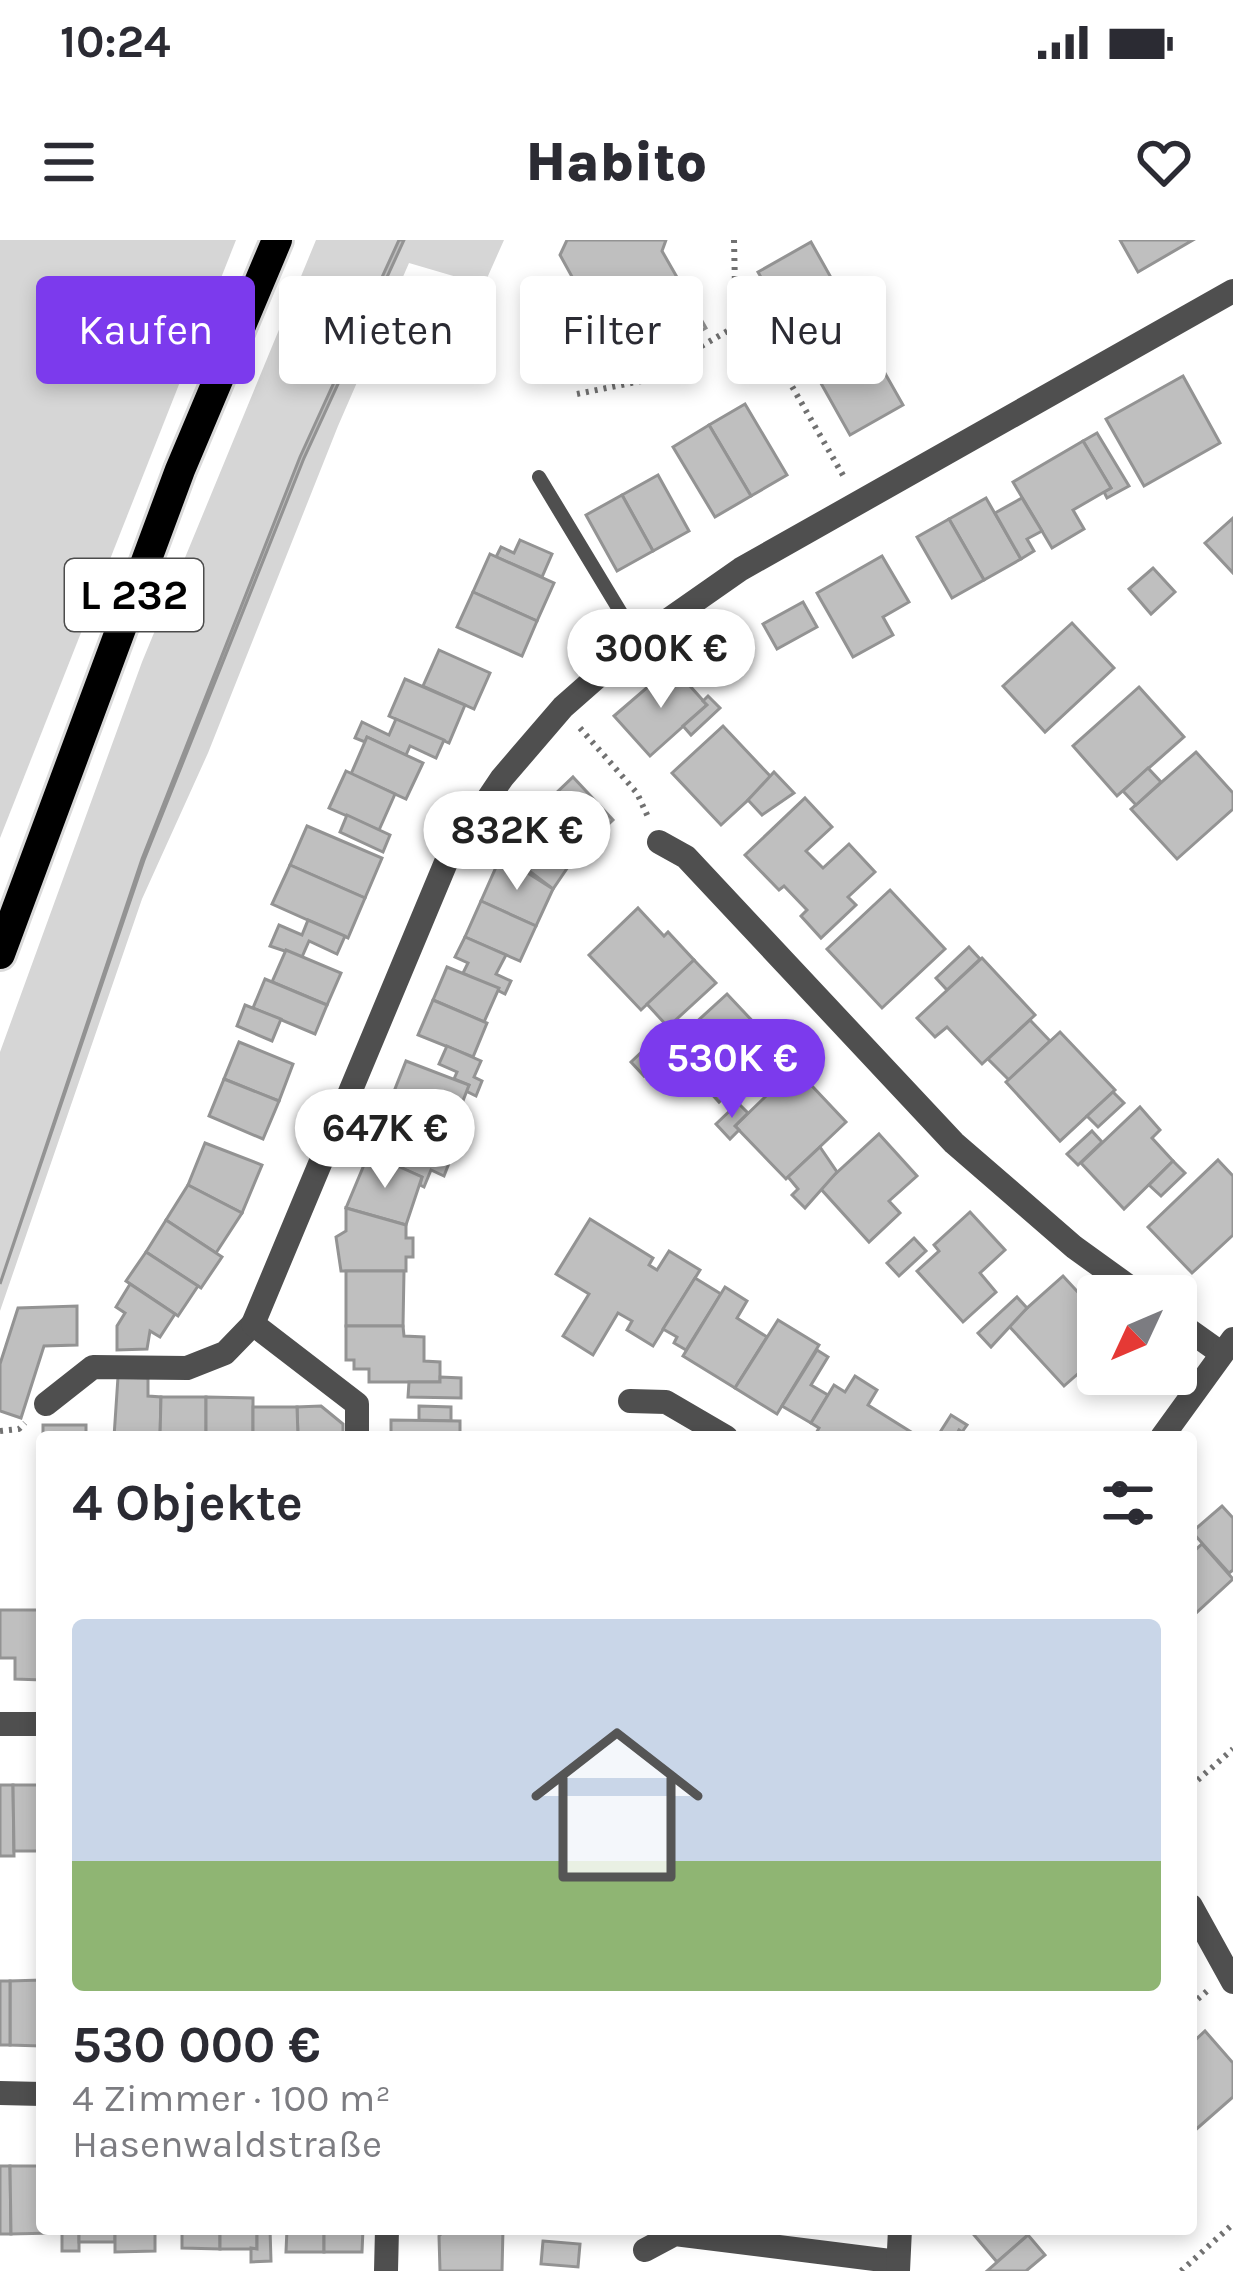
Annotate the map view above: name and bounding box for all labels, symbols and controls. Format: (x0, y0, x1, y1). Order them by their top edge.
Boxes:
text: 10:24 (60, 16, 171, 68)
icon: menu (36, 129, 102, 195)
icon: heart (1131, 129, 1197, 195)
text: Habito (526, 130, 707, 194)
chip: Kaufen (36, 276, 255, 384)
chip: Mieten (279, 276, 496, 384)
chip: Filter (520, 276, 703, 384)
chip: Neu (727, 276, 886, 384)
road number: L 232 (65, 559, 203, 631)
pin: 300K € (563, 609, 759, 711)
text: 300K € (594, 625, 728, 671)
pin: 832K € (419, 791, 615, 893)
text: 832K € (450, 807, 584, 853)
pin: 530K € (634, 1019, 830, 1121)
text: 530K € (666, 1035, 798, 1081)
pin: 647K € (287, 1089, 483, 1191)
text: 647K € (322, 1105, 448, 1151)
north arrow (1077, 1275, 1197, 1395)
map controls (1077, 1275, 1197, 1395)
icon: filters (1095, 1470, 1161, 1536)
text: 4 Objekte (72, 1473, 303, 1533)
icon: home (509, 1697, 725, 1913)
text: 530 000 € (72, 2015, 321, 2075)
text: 4 Zimmer · 100 m² (72, 2075, 391, 2121)
text: Hasenwaldstraße (72, 2121, 382, 2167)

